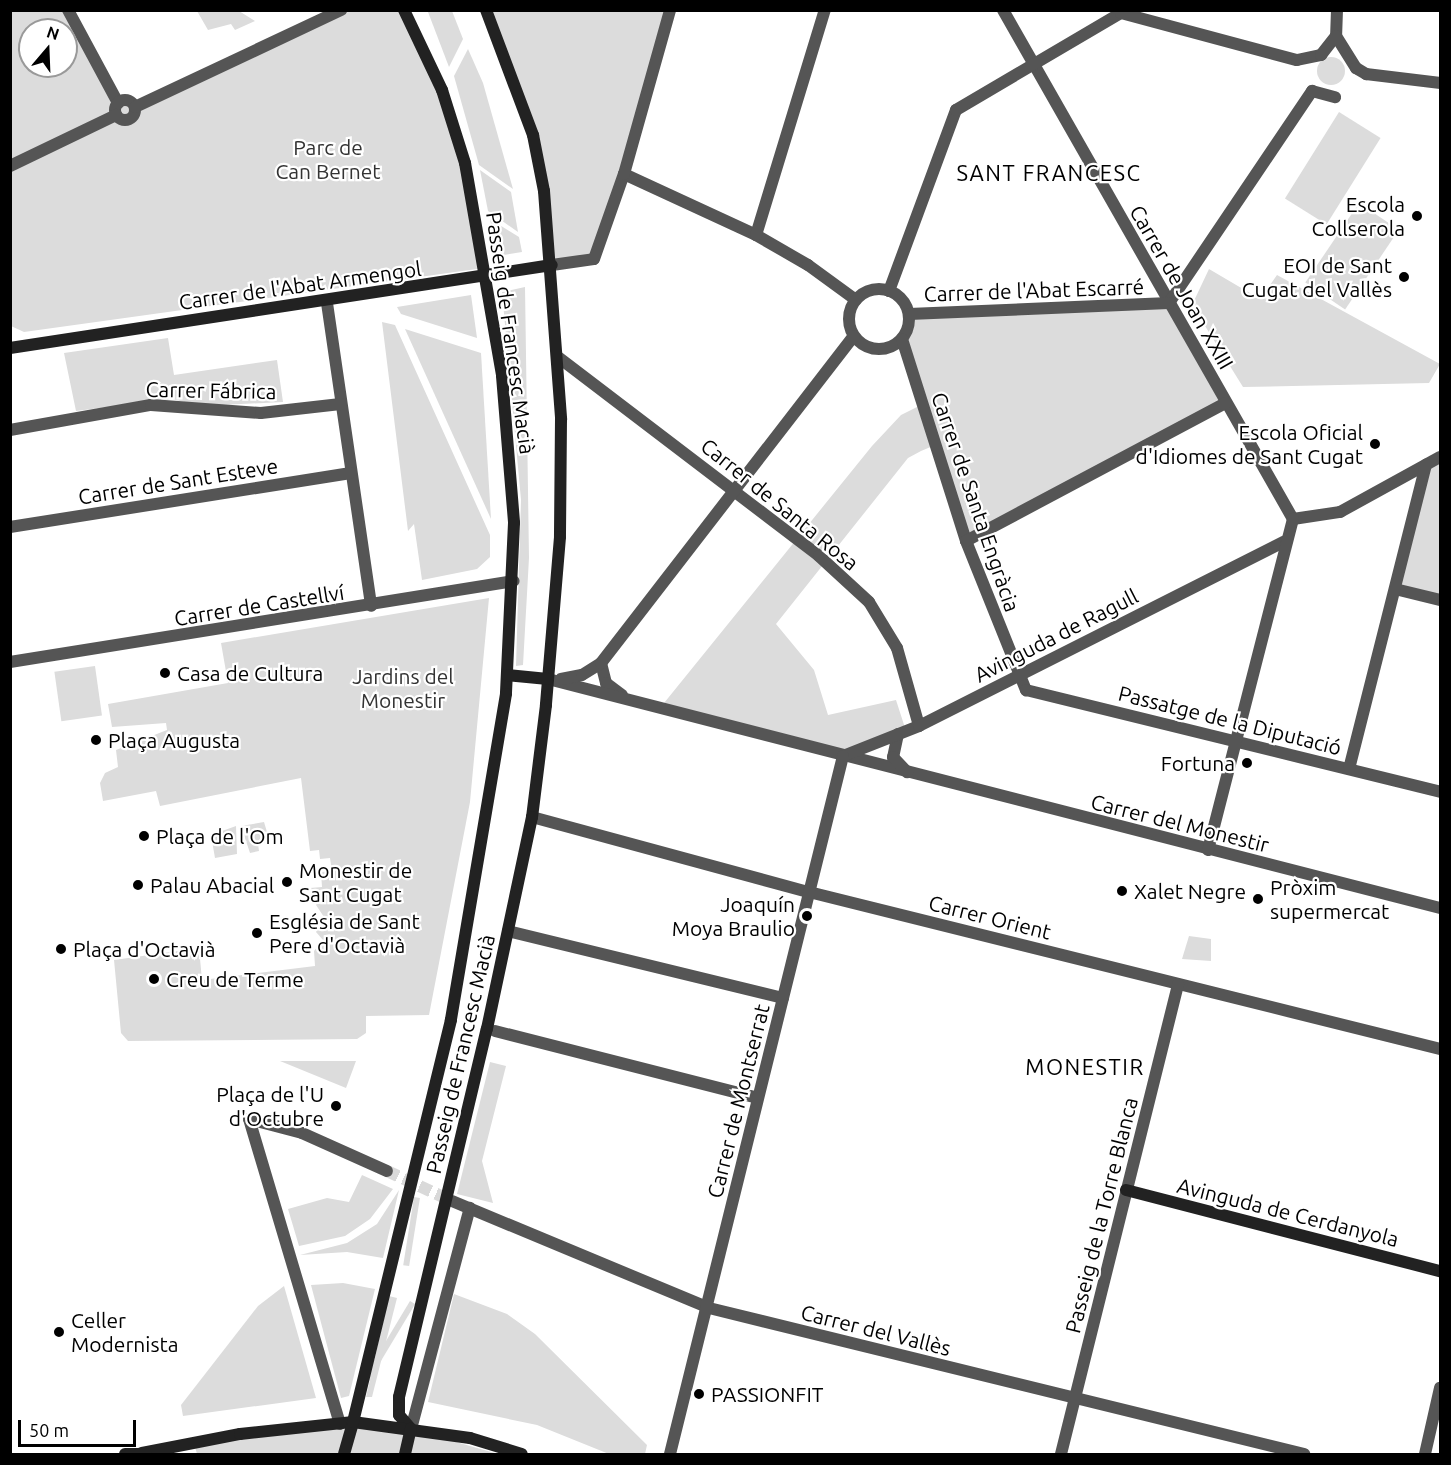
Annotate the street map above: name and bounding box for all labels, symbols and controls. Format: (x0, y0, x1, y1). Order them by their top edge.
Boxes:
north arrow (18, 18, 78, 78)
text: N (45, 22, 62, 43)
park label: Parc de Can Bernet (275, 134, 381, 184)
district label: SANT FRANCESC (956, 160, 1142, 186)
place label: Escola Collserola (1312, 191, 1405, 241)
street label: Carrer de Joan XXIII (1125, 200, 1239, 374)
marker: Escola Collserola (1410, 209, 1424, 223)
street label: Passeig de Francesc Macià (481, 210, 541, 456)
place label: EOI de Sant Cugat del Vallès (1242, 252, 1392, 302)
street label: Carrer de l'Abat Armengol (177, 255, 423, 315)
marker: EOI de Sant Cugat del Vallès (1397, 270, 1411, 284)
street label: Carrer de l'Abat Escarré (923, 274, 1145, 306)
street label: Carrer Fábrica (145, 376, 277, 404)
street label: Carrer de Santa Engràcia (927, 389, 1025, 615)
place label: Escola Oficial d'Idiomes de Sant Cugat (1136, 419, 1363, 469)
street label: Carrer de Santa Rosa (696, 433, 864, 575)
marker: Escola Oficial d'Idiomes de Sant Cugat (1368, 437, 1382, 451)
street label: Carrer de Sant Esteve (76, 453, 280, 509)
street label: Carrer de Castellví (172, 579, 346, 631)
street label: Avinguda de Ragull (970, 583, 1142, 687)
place label: Casa de Cultura (177, 660, 323, 686)
park label: Jardins del Monestir (352, 663, 454, 713)
marker: Casa de Cultura (158, 666, 172, 680)
street label: Passatge de la Diputació (1116, 680, 1344, 760)
place label: Plaça Augusta (108, 727, 240, 753)
marker: Plaça Augusta (89, 733, 103, 747)
place label: Fortuna (1161, 750, 1235, 776)
marker: Fortuna (1240, 756, 1254, 770)
street label: Carrer del Monestir (1088, 789, 1272, 857)
place label: Plaça de l'Om (156, 823, 284, 849)
marker: Plaça de l'Om (137, 829, 151, 843)
place label: Monestir de Sant Cugat (299, 857, 412, 907)
place label: Palau Abacial (150, 872, 274, 898)
place label: Pròxim supermercat (1270, 874, 1389, 924)
marker: Monestir de Sant Cugat (280, 875, 294, 889)
marker: Palau Abacial (131, 878, 145, 892)
place label: Xalet Negre (1134, 878, 1246, 904)
marker: Xalet Negre (1115, 884, 1129, 898)
street label: Carrer Orient (926, 890, 1054, 944)
place label: Joaquín Moya Braulio (672, 891, 795, 941)
marker: Pròxim supermercat (1251, 892, 1265, 906)
place label: Església de Sant Pere d'Octavià (269, 908, 420, 958)
marker: Joaquín Moya Braulio (800, 909, 814, 923)
marker: Església de Sant Pere d'Octavià (250, 926, 264, 940)
street label: Passeig de Francesc Macià (420, 932, 500, 1176)
place label: Plaça d'Octavià (73, 936, 215, 962)
marker: Plaça d'Octavià (54, 942, 68, 956)
place label: Creu de Terme (166, 966, 304, 992)
marker: Creu de Terme (147, 972, 161, 986)
street label: Carrer de Montserrat (702, 1001, 774, 1201)
district label: MONESTIR (1025, 1054, 1145, 1080)
place label: Plaça de l'U d'Octubre (216, 1081, 324, 1131)
street label: Passeig de la Torre Blanca (1059, 1094, 1143, 1336)
marker: Plaça de l'U d'Octubre (329, 1099, 343, 1113)
street label: Avinguda de Cerdanyola (1175, 1172, 1401, 1252)
street label: Carrer del Vallès (798, 1299, 954, 1361)
place label: Celler Modernista (71, 1307, 179, 1357)
marker: Celler Modernista (52, 1325, 66, 1339)
place label: PASSIONFIT (711, 1381, 823, 1407)
marker: PASSIONFIT (692, 1387, 706, 1401)
scale bar (21, 1408, 140, 1446)
text: 50 m (29, 1420, 69, 1440)

